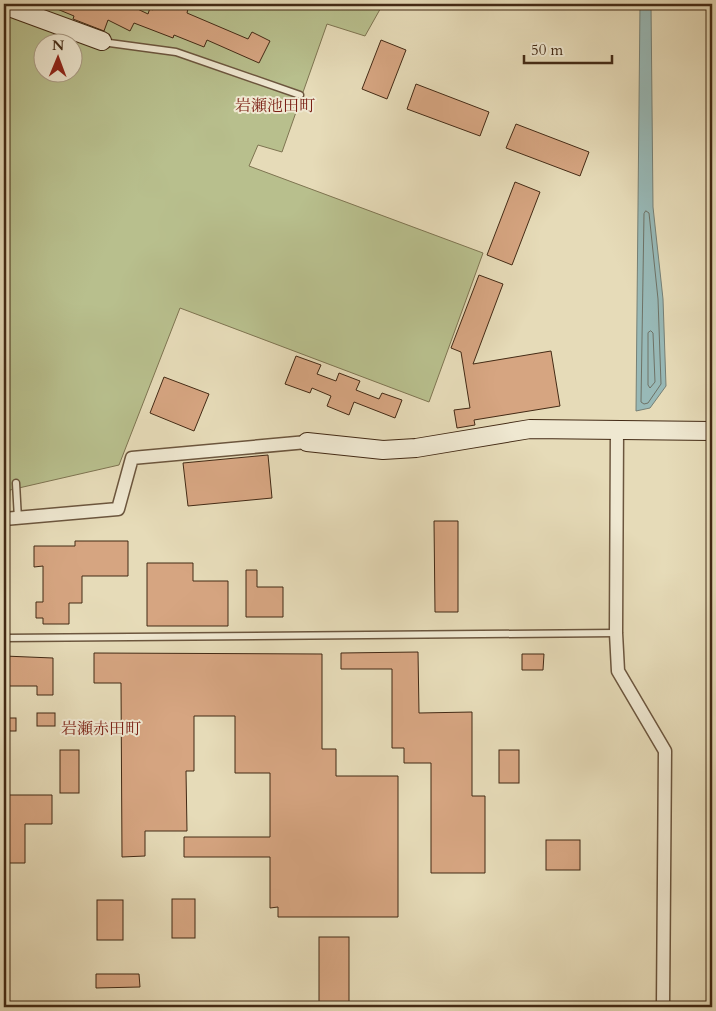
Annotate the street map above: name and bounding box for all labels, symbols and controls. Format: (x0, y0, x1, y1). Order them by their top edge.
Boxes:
north arrow (32, 32, 82, 82)
scale bar (524, 32, 611, 64)
text: N (52, 36, 64, 55)
text: 50 m (531, 40, 563, 60)
district label: 岩瀬池田町 (235, 95, 315, 117)
district label: 岩瀬赤田町 (61, 718, 141, 740)

